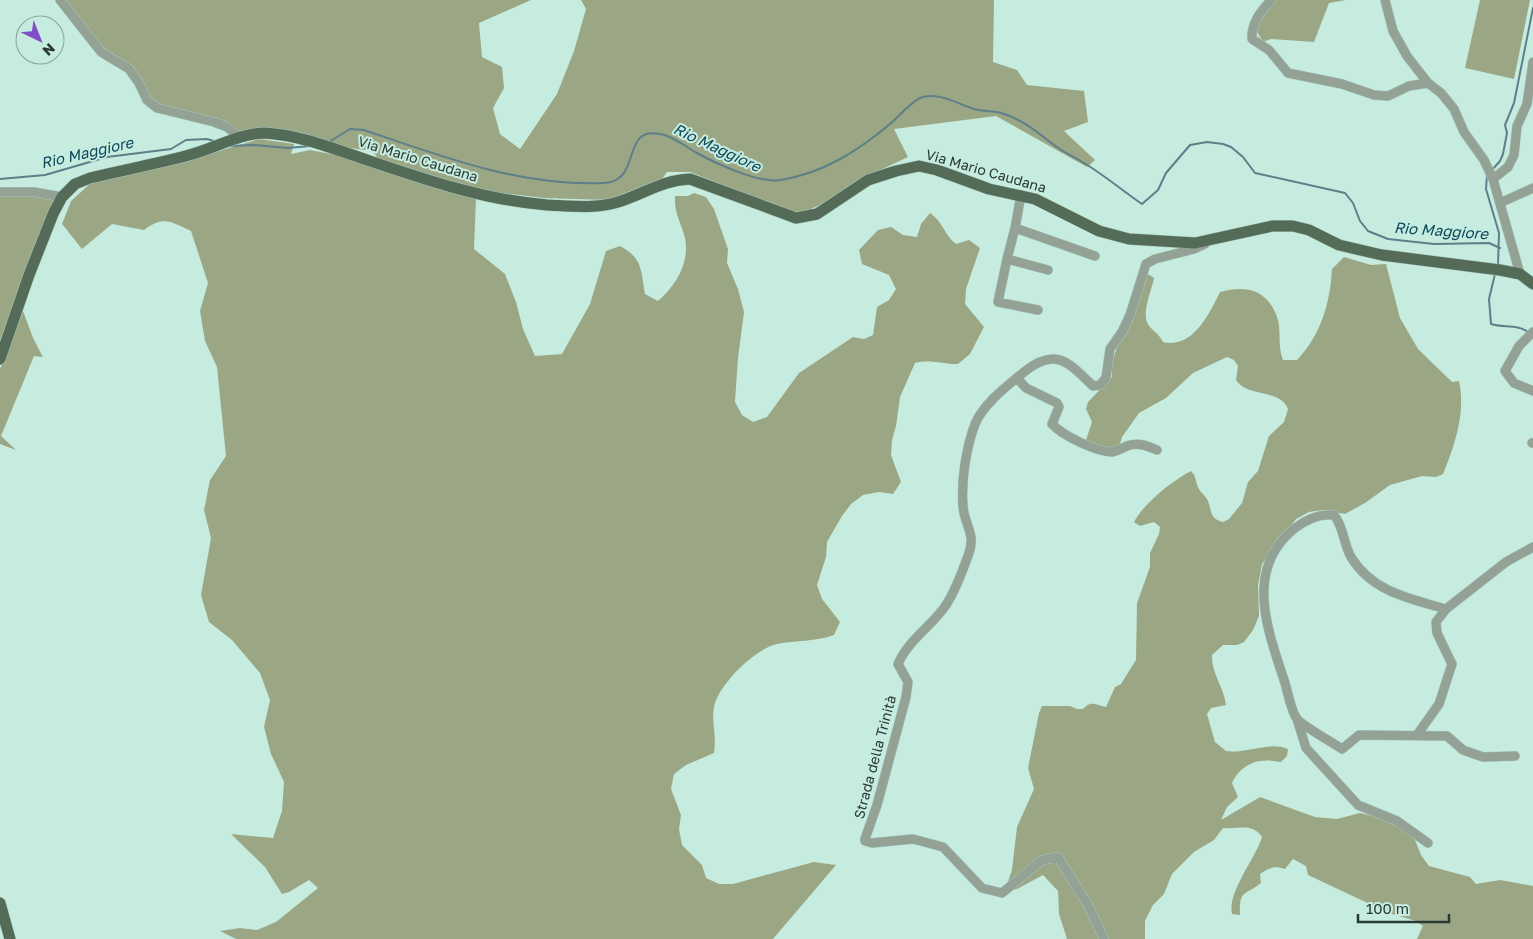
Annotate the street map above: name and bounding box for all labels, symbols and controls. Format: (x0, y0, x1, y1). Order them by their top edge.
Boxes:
north arrow (15, 15, 65, 65)
text: N (40, 40, 59, 60)
water label: Rio Maggiore (671, 119, 765, 177)
water label: Rio Maggiore (39, 132, 136, 172)
street label: Via Mario Caudana (356, 132, 480, 185)
street label: Via Mario Caudana (924, 145, 1048, 196)
water label: Rio Maggiore (1393, 218, 1490, 243)
street label: Strada della Trinità (850, 693, 899, 820)
scale bar (1358, 892, 1449, 924)
text: 100 m (1366, 899, 1409, 917)

